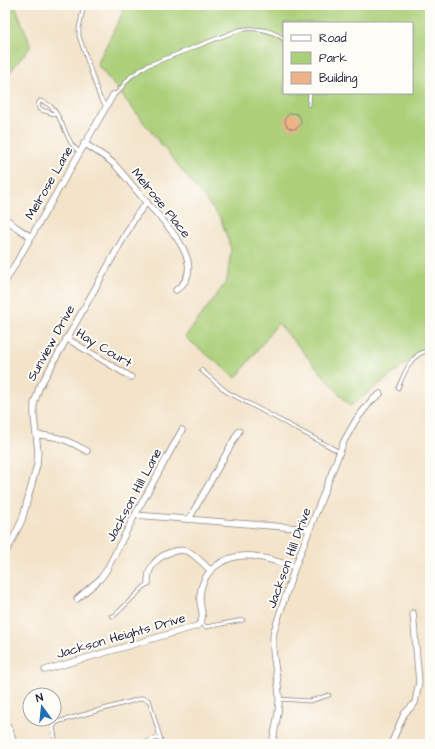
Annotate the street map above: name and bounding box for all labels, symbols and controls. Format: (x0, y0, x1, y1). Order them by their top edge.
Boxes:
legend (283, 22, 413, 94)
text: Road (319, 30, 347, 47)
text: Park (319, 50, 347, 67)
text: Building (319, 70, 357, 88)
street label: Melrose Lane (21, 143, 77, 223)
street label: Melrose Place (127, 164, 195, 242)
street label: Sunview Drive (23, 302, 79, 384)
street label: Hay Court (72, 324, 136, 373)
street label: Jackson Hill Lane (102, 445, 166, 545)
street label: Jackson Hill Drive (262, 505, 316, 611)
street label: Jackson Heights Drive (54, 609, 188, 664)
north arrow (22, 687, 62, 727)
text: N (34, 690, 45, 706)

